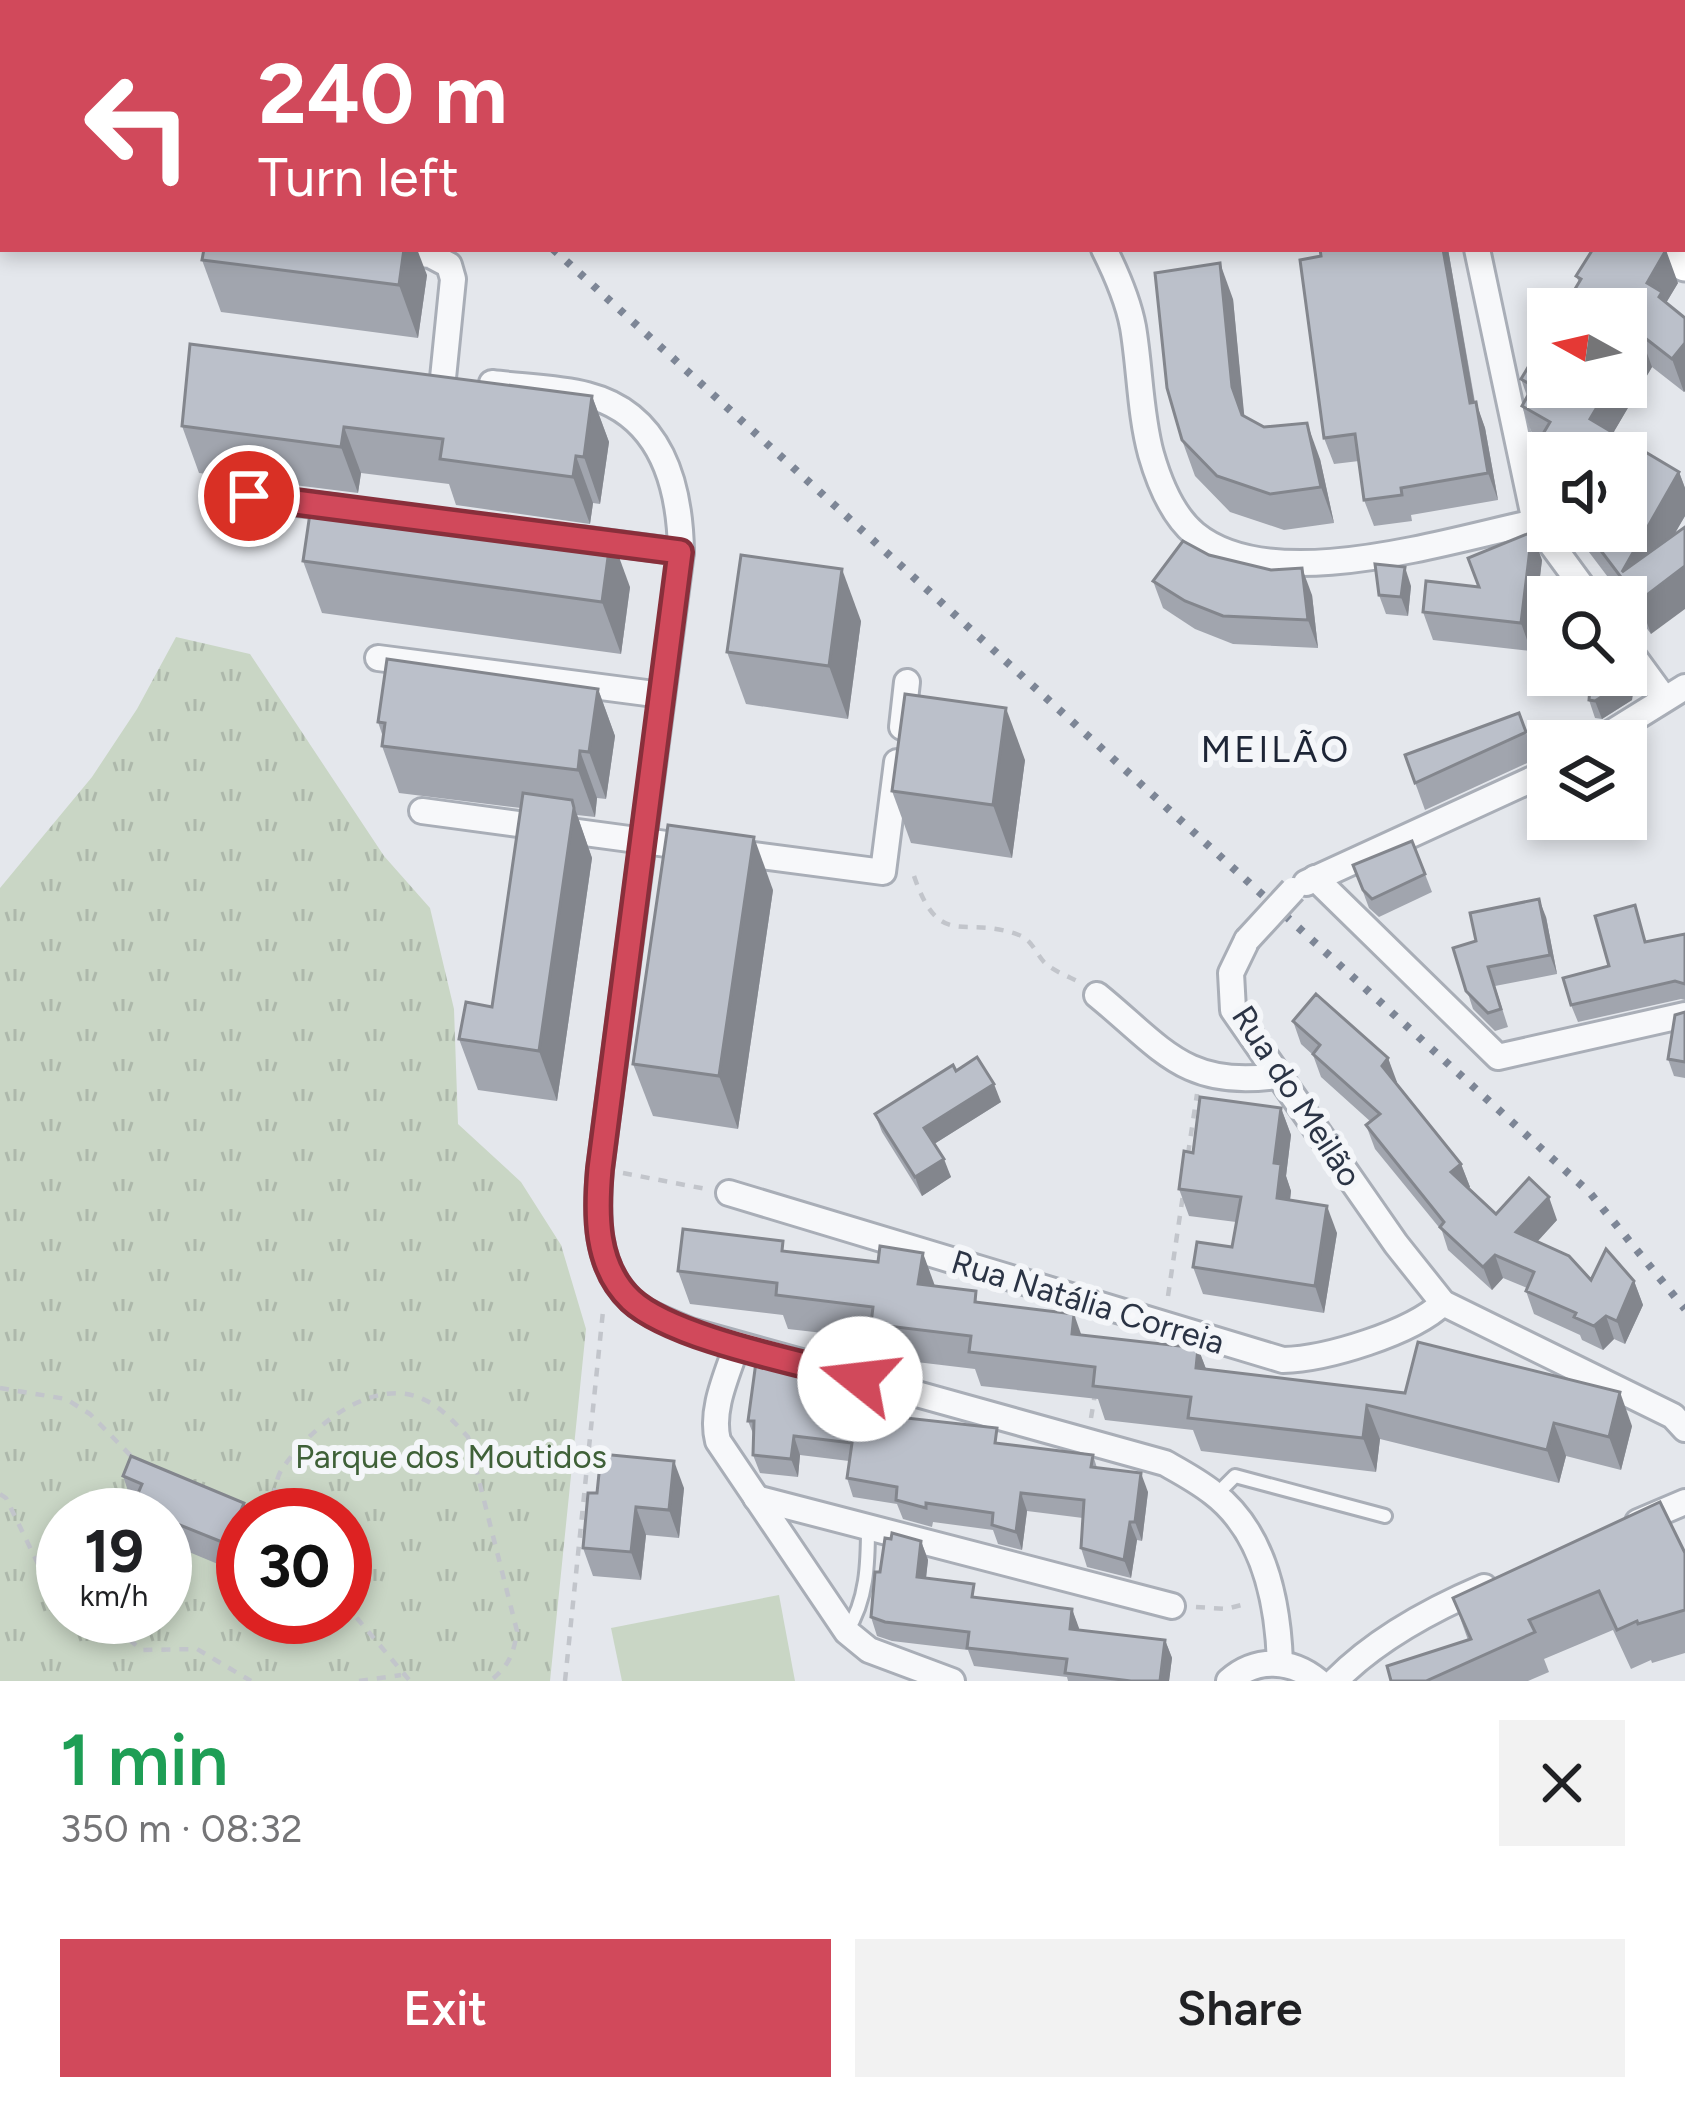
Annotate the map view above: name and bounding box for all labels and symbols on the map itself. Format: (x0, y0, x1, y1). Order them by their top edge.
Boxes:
north arrow (1527, 288, 1647, 408)
pin (198, 445, 300, 547)
district label: MEILÃO (1201, 728, 1351, 771)
street label: Rua do Meilão (1224, 998, 1370, 1194)
street label: Rua Natália Correia (947, 1242, 1229, 1362)
position arrow (797, 1316, 923, 1442)
park label: Parque dos Moutidos (295, 1437, 607, 1476)
speed limit sign: 30 (216, 1488, 372, 1644)

